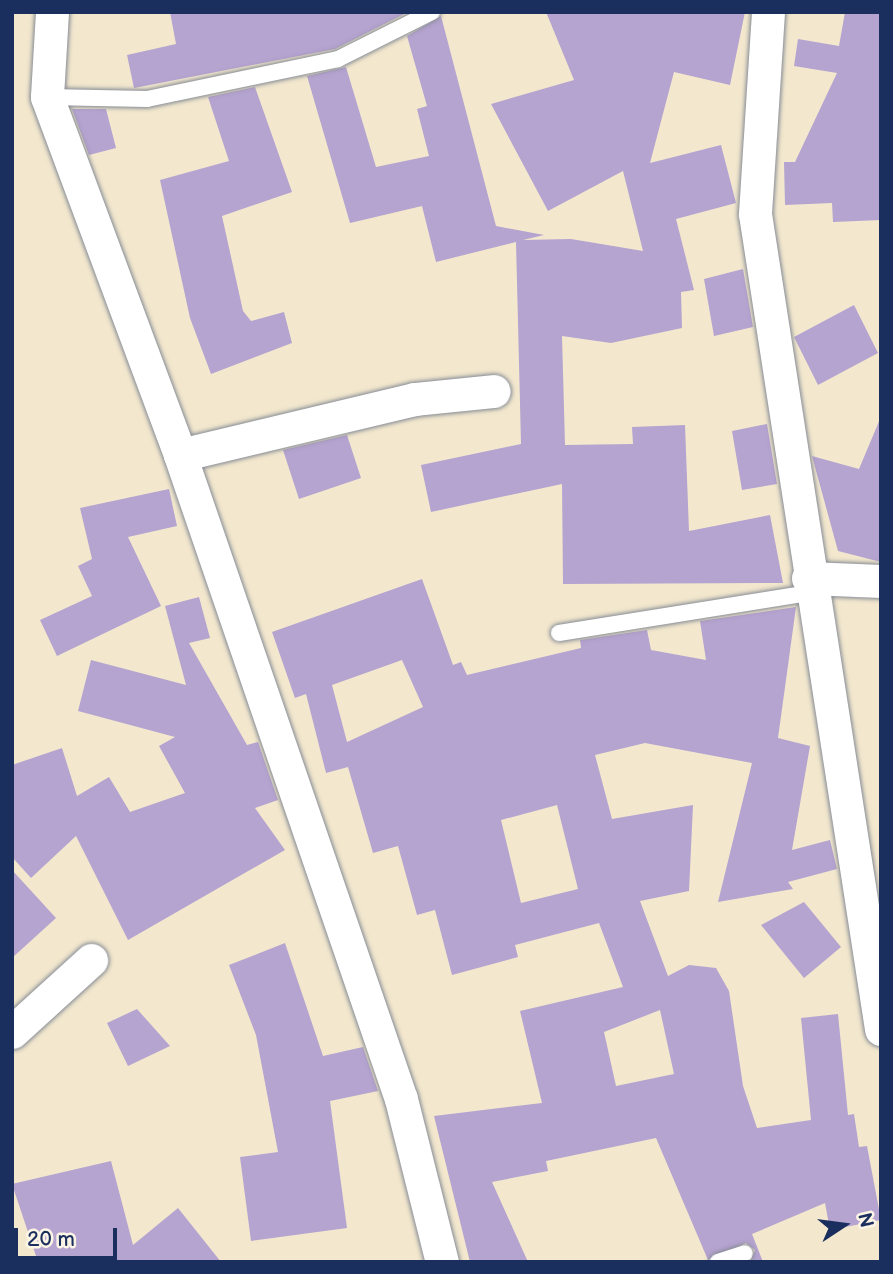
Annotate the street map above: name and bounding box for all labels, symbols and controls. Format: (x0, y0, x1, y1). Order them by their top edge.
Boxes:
north arrow (809, 1190, 879, 1260)
text: N (852, 1211, 878, 1230)
scale bar (18, 1214, 121, 1258)
text: 20 m (27, 1227, 75, 1252)

